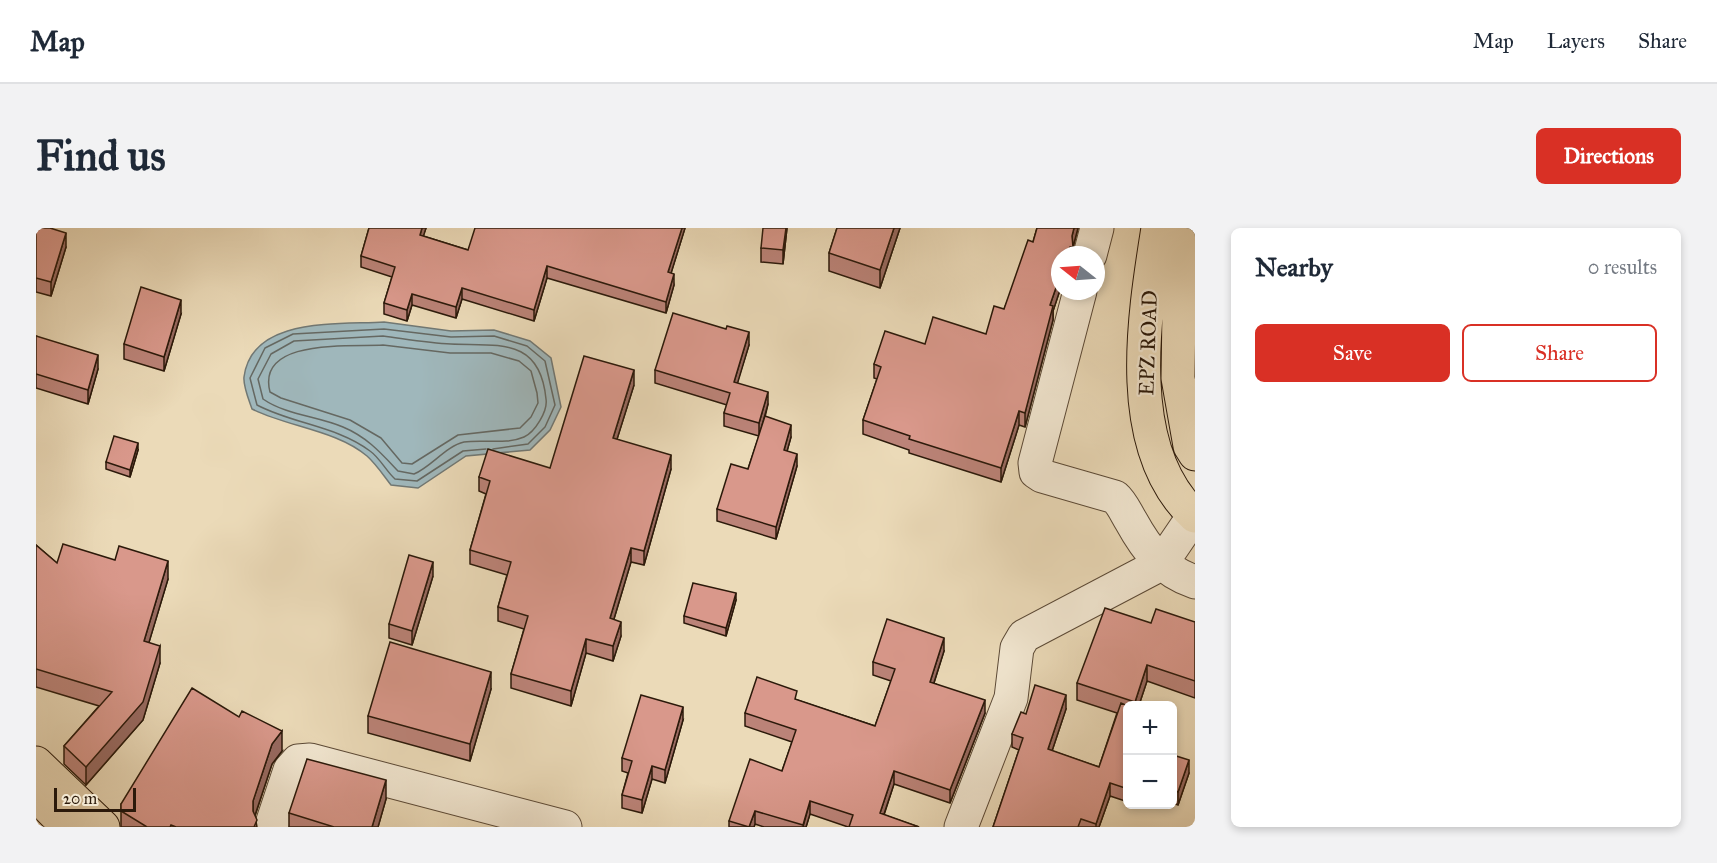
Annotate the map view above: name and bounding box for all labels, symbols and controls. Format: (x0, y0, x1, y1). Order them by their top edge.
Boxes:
text: Map (30, 24, 85, 59)
text: Map (1473, 28, 1514, 54)
text: Layers (1547, 28, 1605, 54)
text: Share (1638, 28, 1687, 54)
button: Directions (1536, 128, 1681, 184)
text: Find us (36, 130, 166, 182)
north arrow (1051, 246, 1105, 300)
text: Nearby (1255, 251, 1333, 283)
text: 0 results (1588, 255, 1657, 279)
street label: EPZ ROAD (1133, 290, 1163, 396)
button: Save (1255, 324, 1450, 382)
button: Share (1462, 324, 1657, 382)
map controls (1123, 701, 1177, 809)
button: + (1123, 701, 1177, 755)
button: − (1123, 755, 1177, 809)
scale bar (54, 785, 136, 812)
text: 20 m (63, 789, 97, 808)

